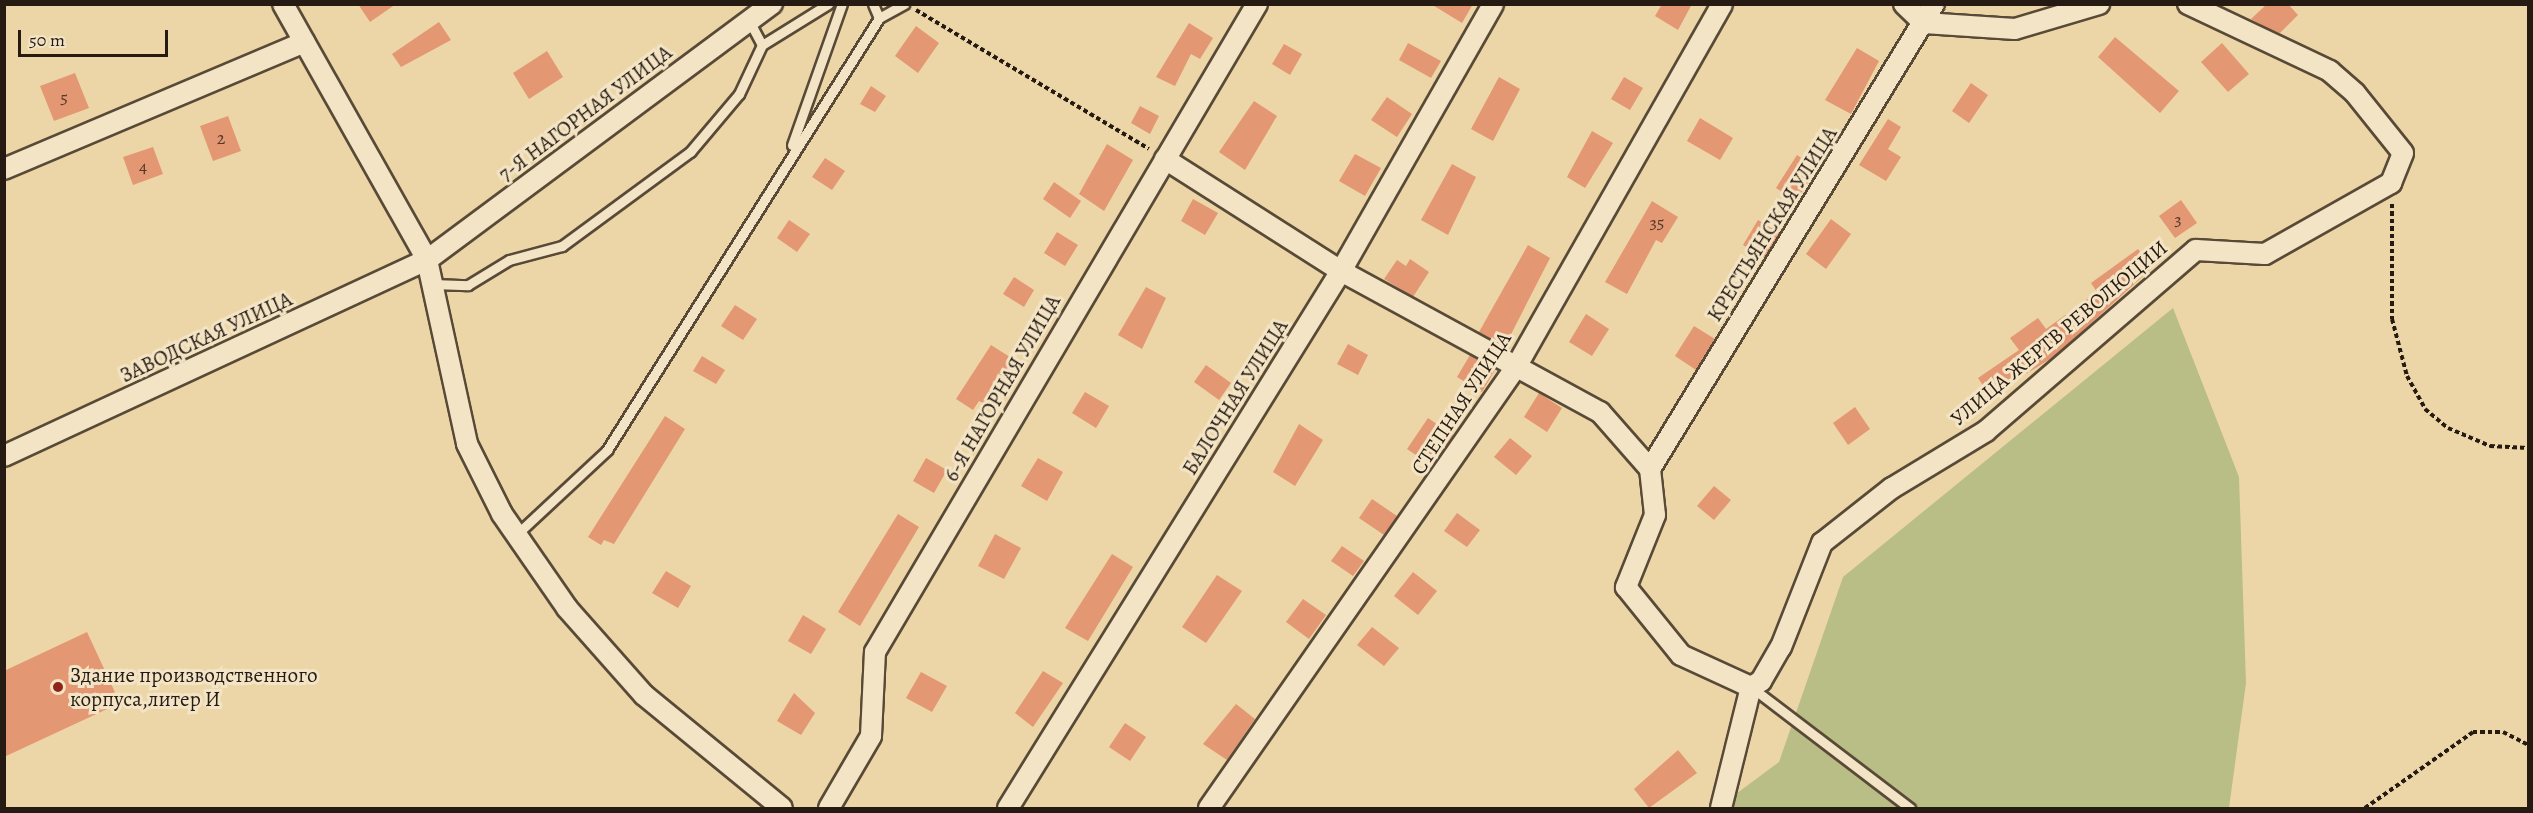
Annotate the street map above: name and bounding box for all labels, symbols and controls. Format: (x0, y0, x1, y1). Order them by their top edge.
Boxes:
scale bar (21, 18, 171, 56)
text: 50 m (29, 28, 65, 52)
street label: 7-Я НАГОРНАЯ УЛИЦА (493, 40, 677, 186)
house number: 5 (60, 86, 68, 108)
street label: КРЕСТЬЯНСКАЯ УЛИЦА (1702, 122, 1842, 326)
house number: 2 (217, 127, 225, 149)
house number: 4 (139, 155, 147, 177)
house number: 3 (2174, 208, 2182, 230)
house number: 35 (1649, 211, 1665, 233)
street label: УЛИЦА ЖЕРТВ РЕВОЛЮЦИИ (1946, 235, 2172, 431)
street label: ЗАВОДСКАЯ УЛИЦА (116, 286, 296, 388)
street label: 6-Я НАГОРНАЯ УЛИЦА (938, 290, 1066, 486)
street label: БАЛОЧНАЯ УЛИЦА (1177, 314, 1293, 480)
street label: СТЕПНАЯ УЛИЦА (1406, 327, 1516, 479)
place label: Здание производственного корпуса,литер И (70, 662, 318, 712)
marker: Здание производственного корпуса,литер И (51, 680, 65, 694)

